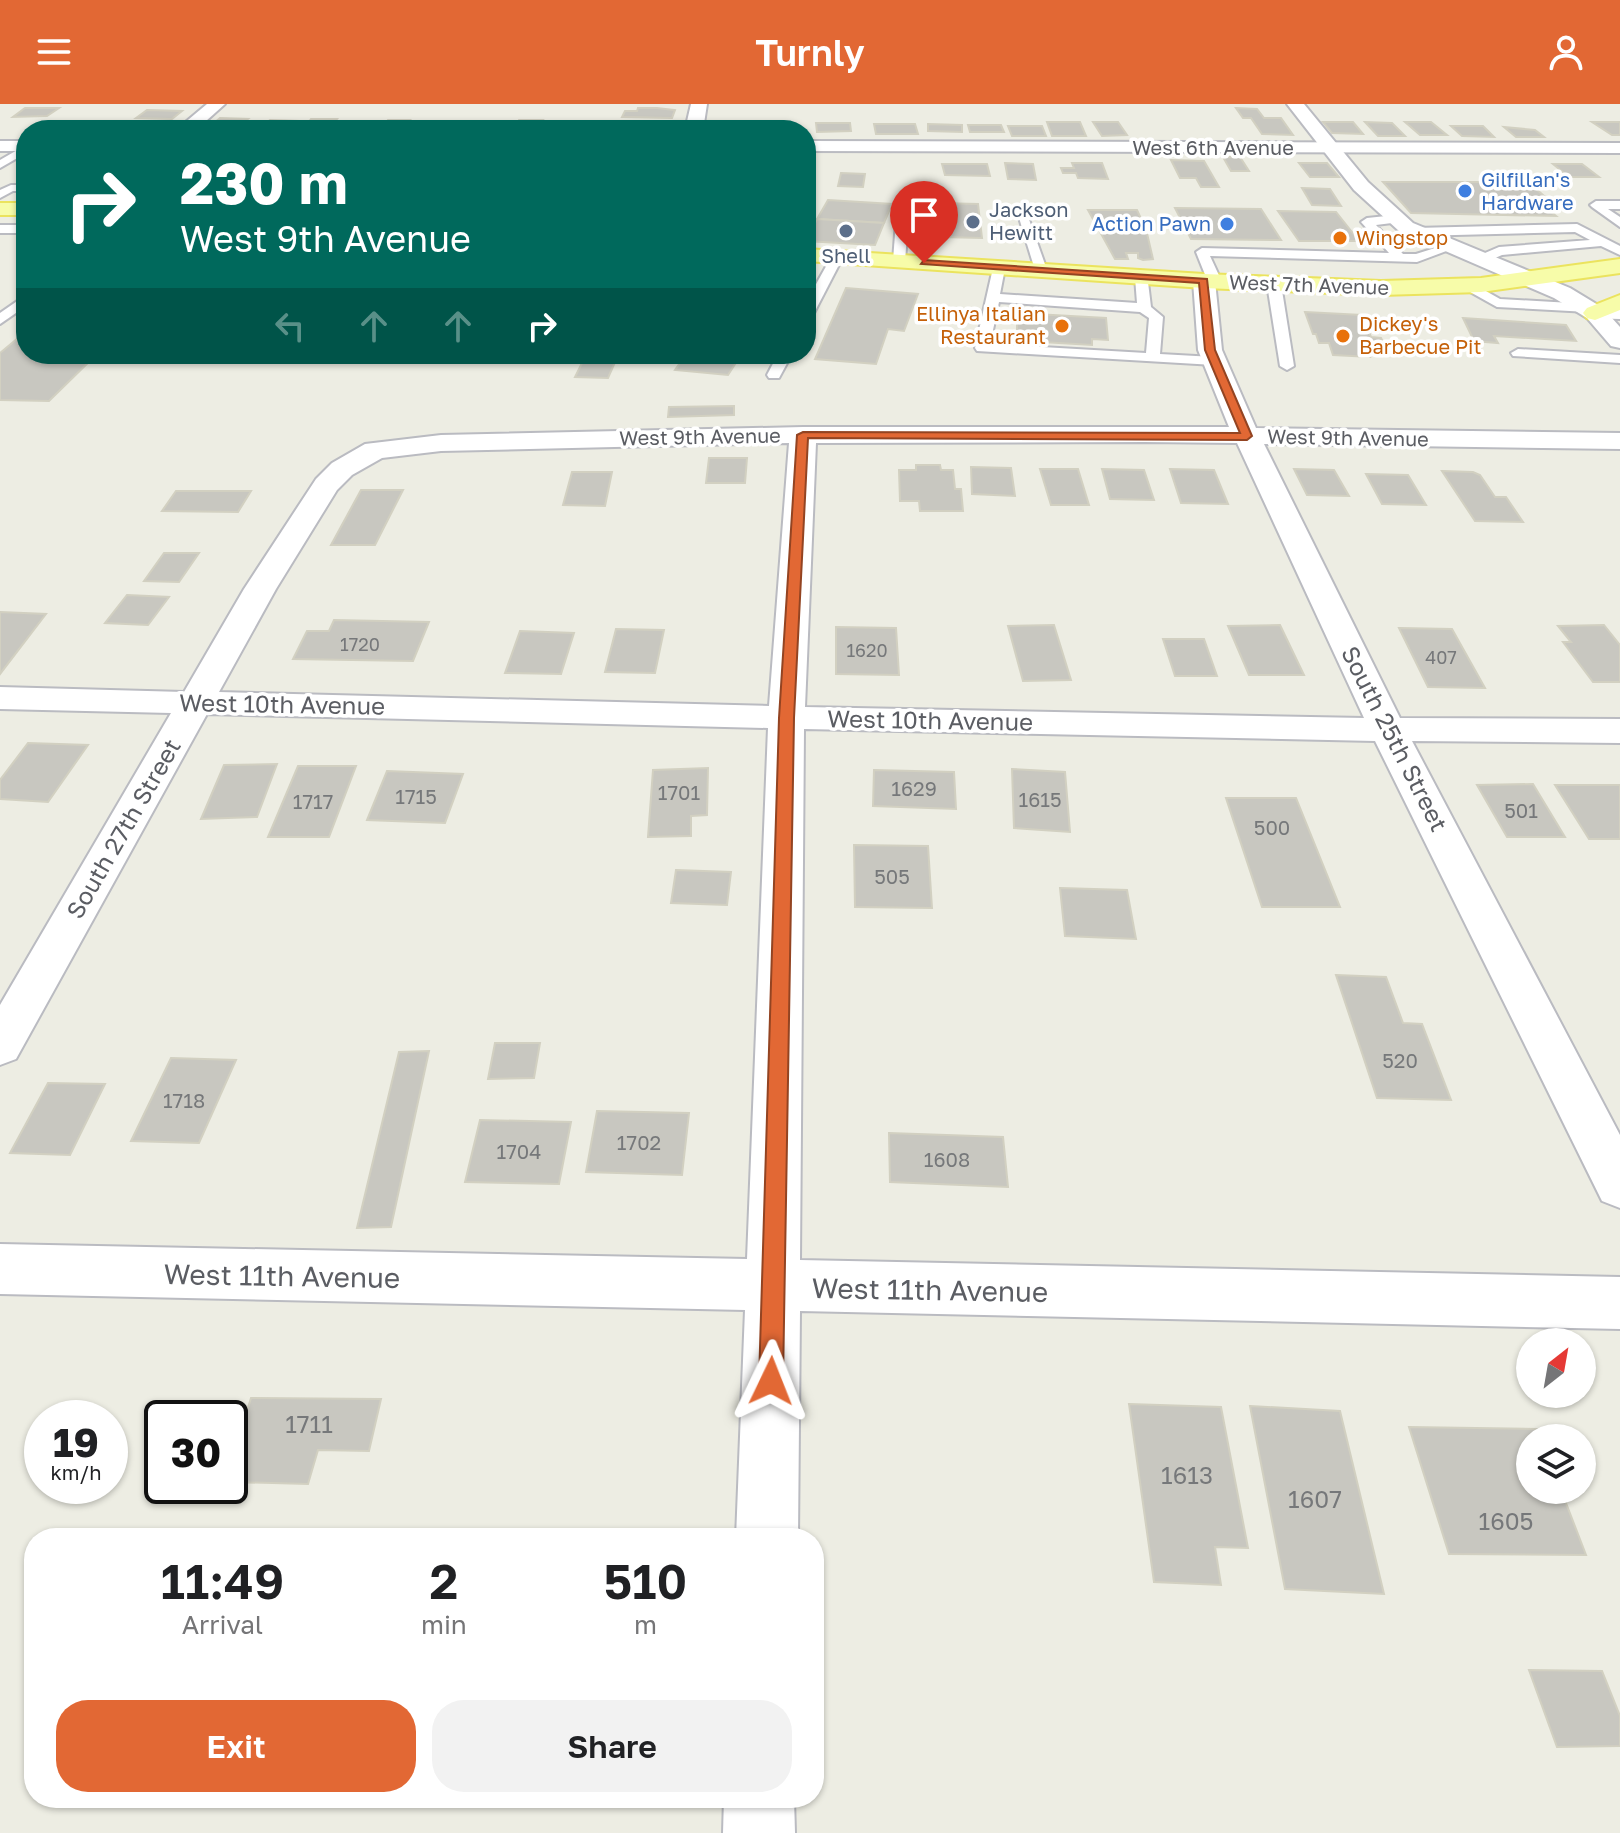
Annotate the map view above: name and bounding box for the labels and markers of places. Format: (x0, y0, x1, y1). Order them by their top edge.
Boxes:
place label: Gilfillan's Hardware (1481, 167, 1574, 214)
pin (890, 181, 958, 263)
marker: Gilfillan's Hardware (1456, 182, 1474, 200)
place label: Jackson Hewitt (989, 197, 1069, 244)
place label: Action Pawn (1092, 211, 1211, 235)
marker: Jackson Hewitt (964, 213, 982, 231)
marker: Action Pawn (1218, 215, 1236, 233)
marker: Shell (837, 222, 855, 240)
place label: Wingstop (1356, 225, 1448, 249)
marker: Wingstop (1331, 229, 1349, 247)
place label: Shell (821, 243, 871, 267)
place label: Ellinya Italian Restaurant (916, 301, 1046, 348)
place label: Dickey's Barbecue Pit (1359, 311, 1481, 358)
marker: Ellinya Italian Restaurant (1053, 317, 1071, 335)
marker: Dickey's Barbecue Pit (1334, 327, 1352, 345)

